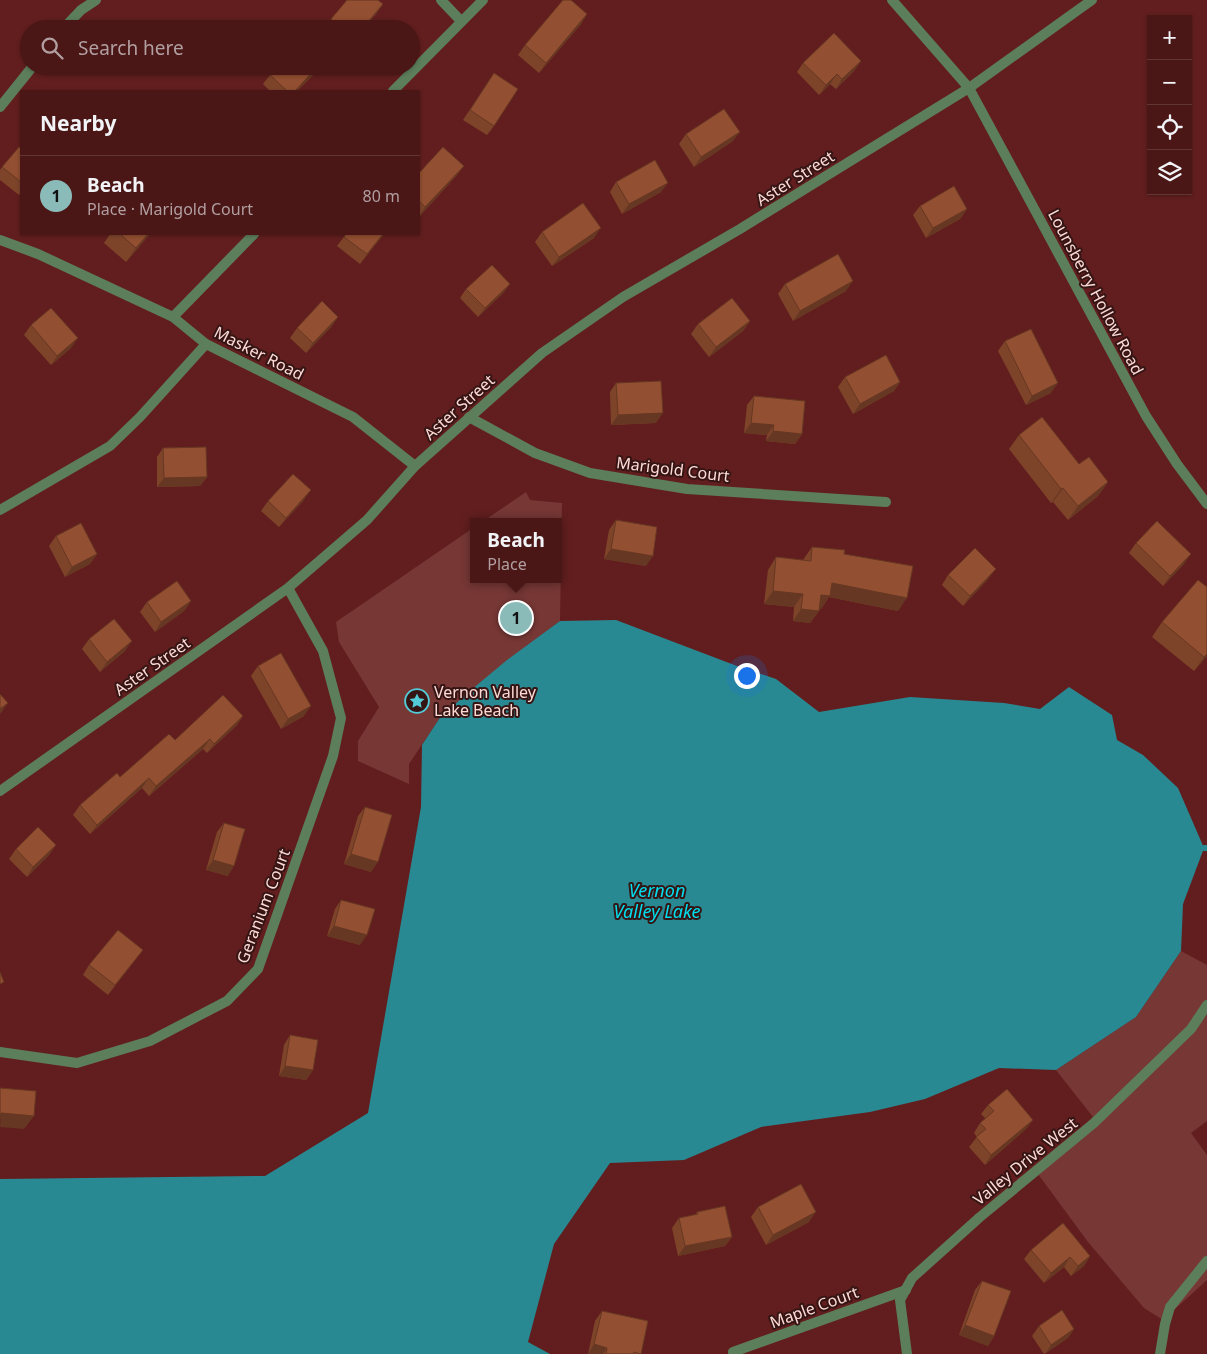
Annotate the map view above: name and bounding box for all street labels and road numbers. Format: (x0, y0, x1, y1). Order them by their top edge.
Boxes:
street label: Aster Street (752, 145, 838, 211)
street label: Lounsberry Hollow Road (1043, 205, 1149, 379)
street label: Masker Road (210, 321, 308, 385)
street label: Aster Street (419, 369, 499, 445)
street label: Marigold Court (615, 451, 731, 487)
street label: Aster Street (110, 632, 195, 700)
street label: Geranium Court (231, 845, 295, 966)
street label: Valley Drive West (968, 1112, 1082, 1210)
street label: Maple Court (767, 1281, 862, 1333)

